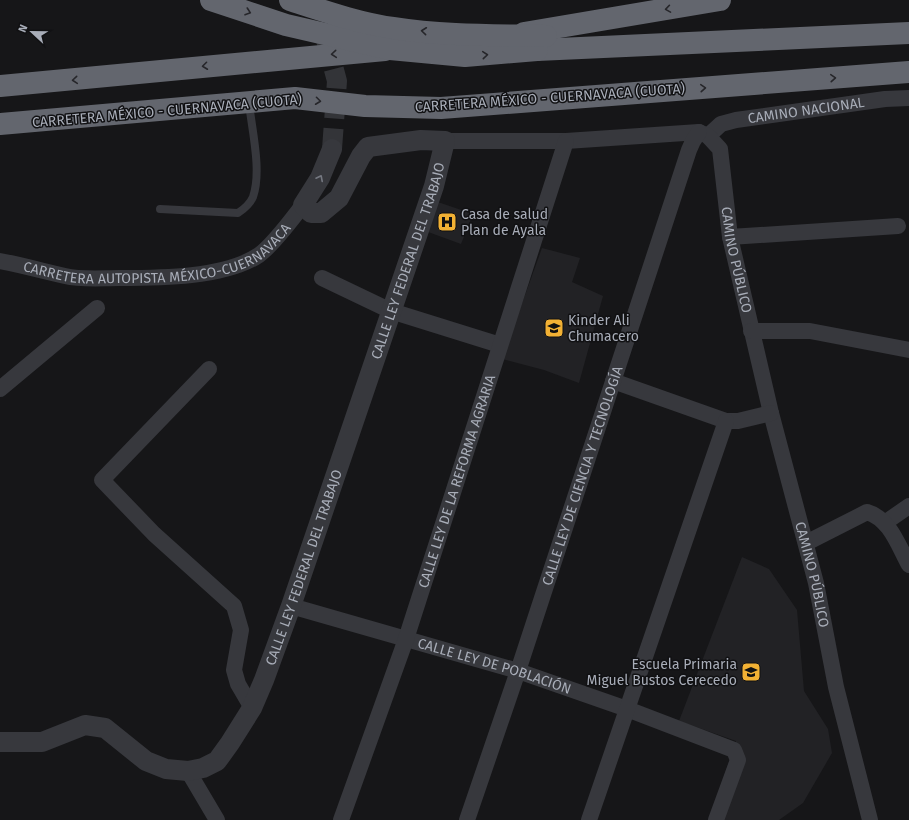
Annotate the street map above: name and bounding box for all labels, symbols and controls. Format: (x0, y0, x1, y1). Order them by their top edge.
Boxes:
one-way arrow (664, 4, 671, 13)
one-way arrow (244, 7, 251, 16)
north arrow (12, 12, 52, 52)
text: N (16, 23, 31, 34)
one-way arrow (421, 27, 427, 36)
one-way arrow (331, 50, 337, 59)
one-way arrow (482, 50, 488, 59)
one-way arrow (201, 62, 208, 71)
one-way arrow (830, 73, 836, 82)
one-way arrow (72, 75, 78, 84)
street label: CARRETERA MÉXICO - CUERNAVACA (CUOTA) (414, 79, 686, 116)
one-way arrow (700, 83, 706, 92)
street label: CARRETERA MÉXICO - CUERNAVACA (CUOTA) (31, 90, 303, 131)
street label: CAMINO NACIONAL (747, 93, 866, 127)
one-way arrow (315, 96, 321, 105)
street label: CALLE LEY FEDERAL DEL TRABAJO (367, 161, 448, 361)
one-way arrow (315, 175, 322, 182)
place label: Casa de salud Plan de Ayala (461, 206, 548, 239)
street label: CAMINO PÚBLICO (718, 206, 756, 315)
hospital icon: Casa de salud Plan de Ayala (436, 211, 458, 233)
street label: CARRETERA AUTOPISTA MÉXICO-CUERNAVACA (22, 220, 294, 287)
place label: Kinder Ali Chumacero (568, 312, 639, 345)
school or university icon: Kinder Ali Chumacero (543, 317, 565, 339)
street label: CALLE LEY DE CIENCIA Y TECNOLOGÍA (538, 364, 626, 588)
street label: CALLE LEY DE LA REFORMA AGRARIA (414, 372, 499, 590)
street label: CALLE LEY FEDERAL DEL TRABAJO (262, 467, 345, 668)
street label: CAMINO PÚBLICO (792, 520, 833, 629)
street label: CALLE LEY DE POBLACIÓN (416, 634, 573, 697)
place label: Escuela Primaria Miguel Bustos Cerecedo (587, 656, 737, 689)
school or university icon: Escuela Primaria Miguel Bustos Cerecedo (740, 661, 762, 683)

